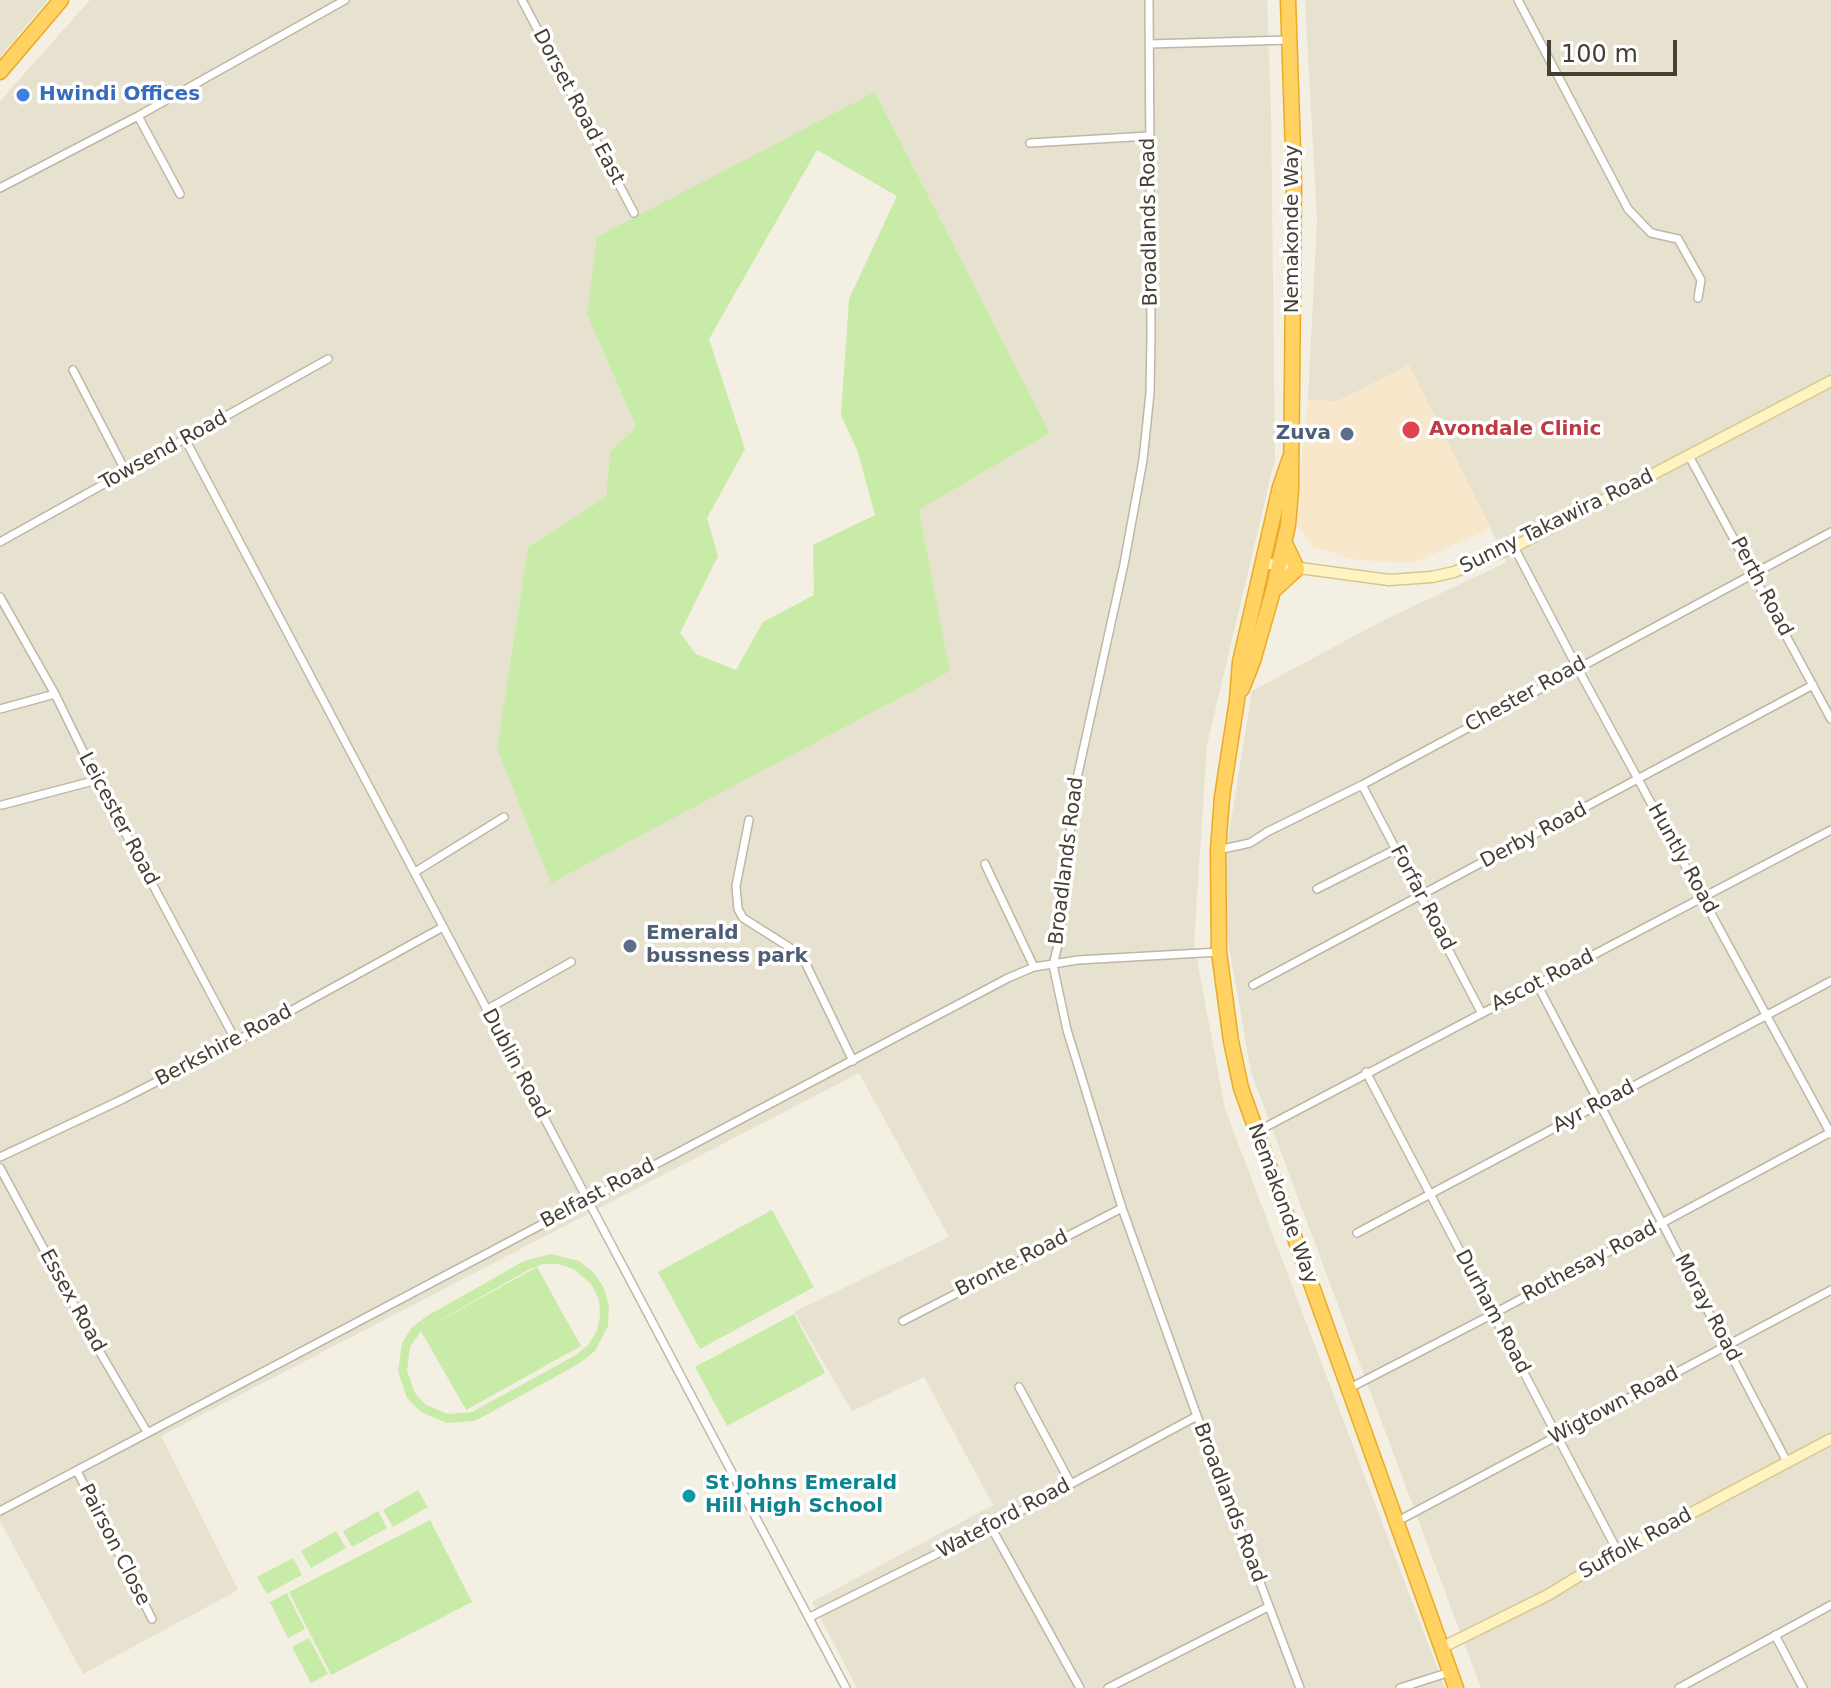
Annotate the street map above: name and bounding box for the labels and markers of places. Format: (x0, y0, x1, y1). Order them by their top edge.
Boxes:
place label: Hwindi Offices (39, 83, 200, 107)
marker: Hwindi Offices (14, 86, 32, 104)
place label: Avondale Clinic (1429, 418, 1601, 442)
marker: Avondale Clinic (1400, 419, 1422, 441)
place label: Zuva (1276, 422, 1331, 446)
marker: Zuva (1338, 425, 1356, 443)
place label: Emerald bussness park (646, 922, 808, 969)
marker: Emerald bussness park (621, 937, 639, 955)
place label: St Johns Emerald Hill High School (705, 1472, 897, 1519)
marker: St Johns Emerald Hill High School (680, 1487, 698, 1505)

